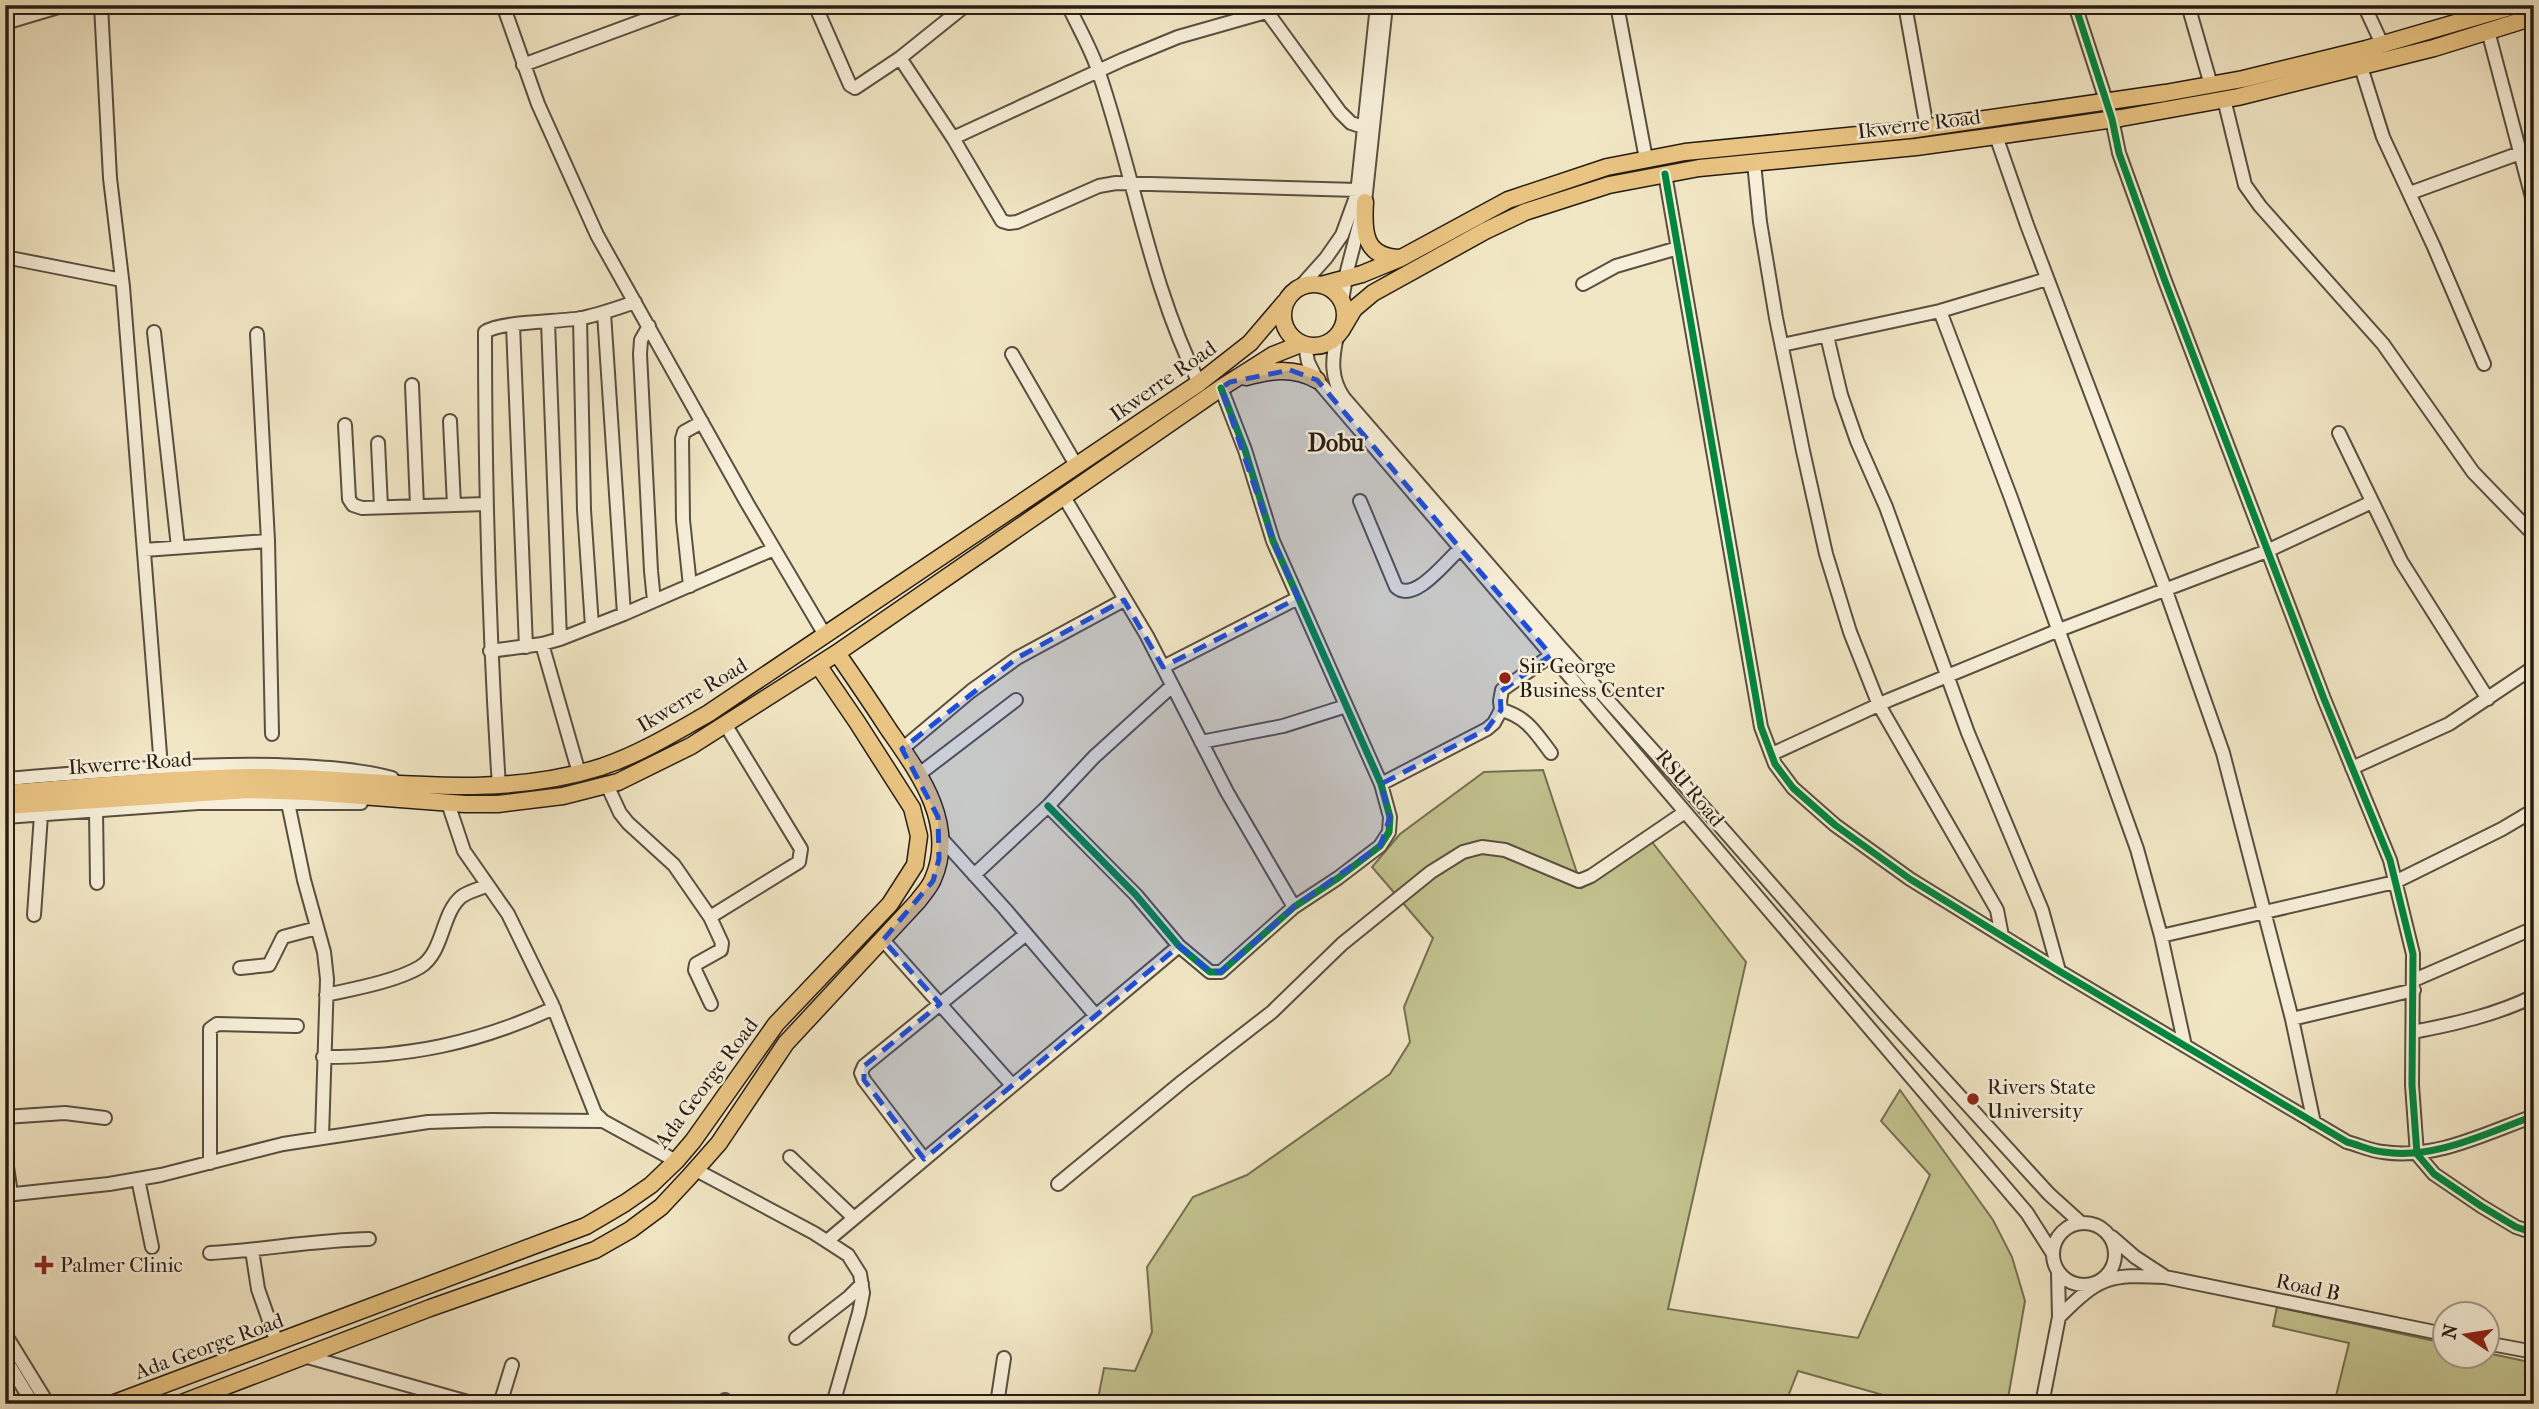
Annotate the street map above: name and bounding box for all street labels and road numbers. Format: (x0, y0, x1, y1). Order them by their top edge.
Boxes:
street label: Ikwerre Road (1856, 104, 1983, 143)
street label: Ikwerre Road (1105, 335, 1221, 426)
street label: Ikwerre Road (633, 652, 752, 737)
street label: RSU Road (1651, 744, 1730, 832)
street label: Ikwerre Road (67, 747, 193, 779)
street label: Ada George Road (649, 1013, 763, 1154)
street label: Road B (2274, 1269, 2342, 1305)
street label: Ada George Road (130, 1308, 287, 1384)

